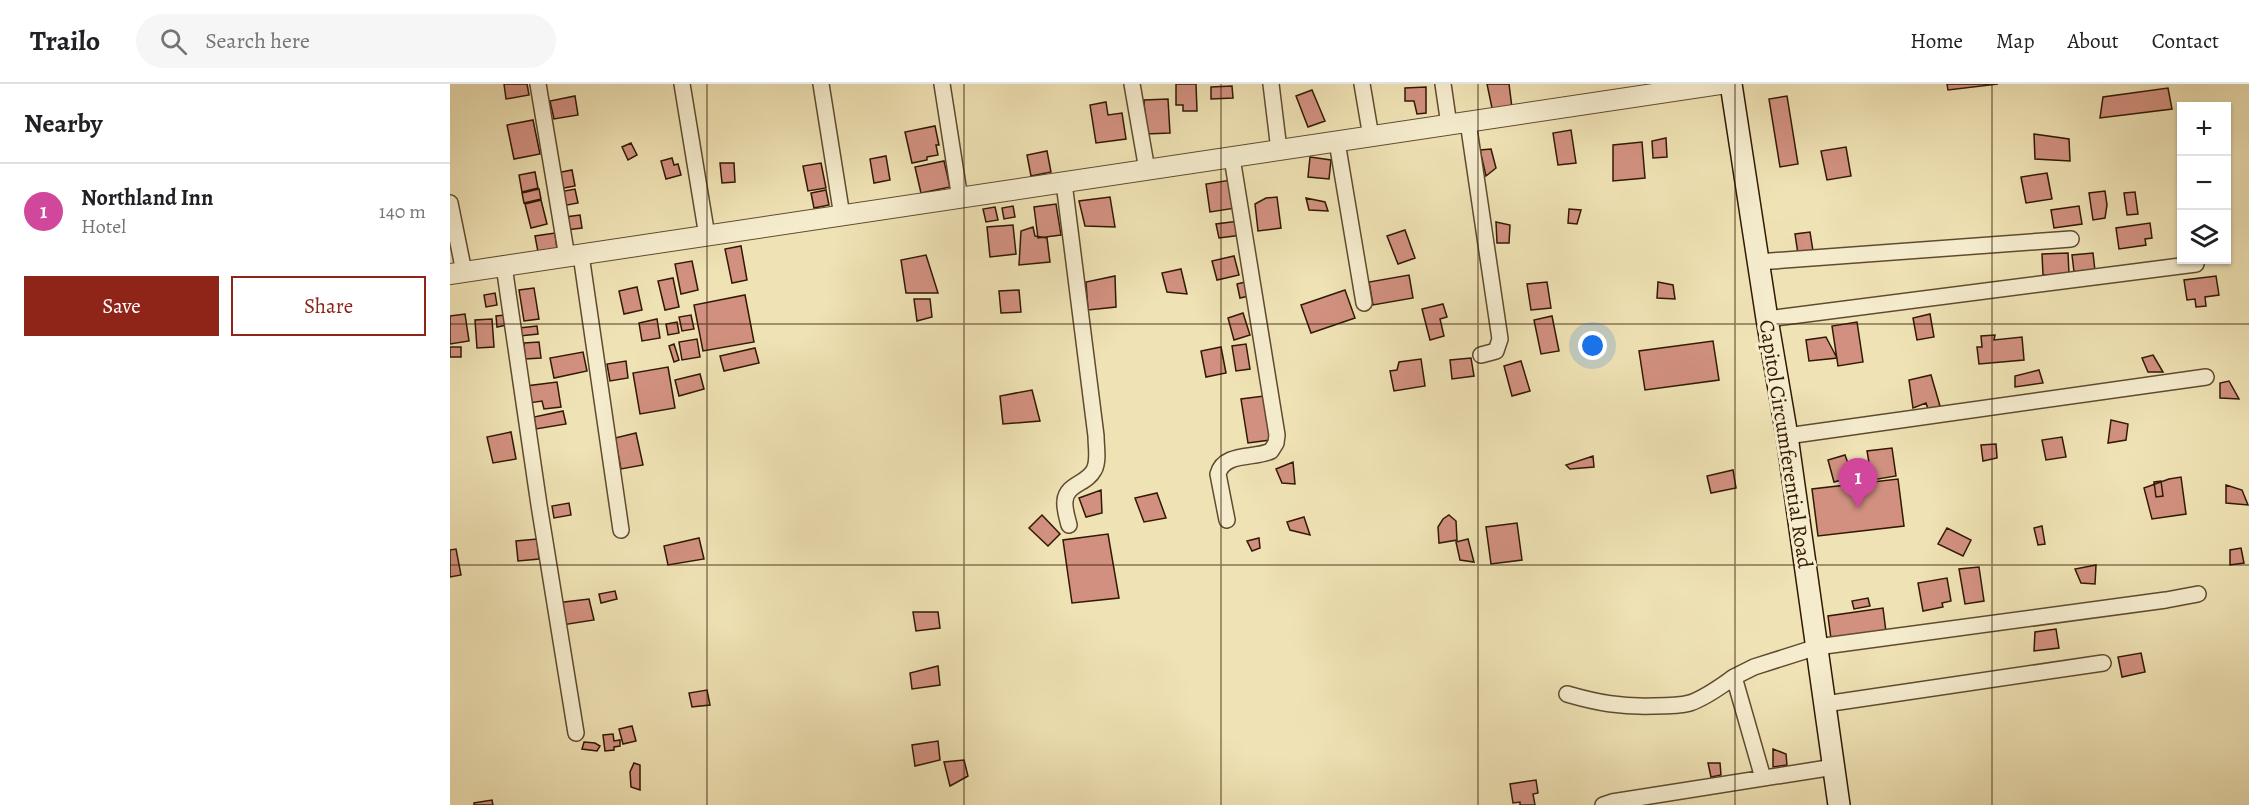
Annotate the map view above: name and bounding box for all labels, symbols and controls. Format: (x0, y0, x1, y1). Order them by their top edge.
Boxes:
search box (136, 14, 556, 68)
text: Trailo (30, 22, 100, 60)
icon: search (157, 25, 190, 58)
text: Search here (205, 26, 310, 56)
text: Home (1910, 27, 1963, 55)
text: Map (1996, 27, 2034, 55)
text: About (2067, 27, 2119, 55)
text: Contact (2152, 27, 2219, 55)
map controls (2177, 102, 2231, 264)
button: + (2177, 102, 2231, 156)
text: Nearby (24, 106, 103, 141)
button: − (2177, 156, 2231, 210)
text: Northland Inn (81, 183, 213, 213)
text: 1 (40, 198, 47, 225)
text: 140 m (379, 198, 426, 225)
button: layers (2177, 210, 2231, 264)
text: Hotel (81, 213, 126, 240)
button: Save (24, 276, 219, 336)
button: Share (231, 276, 426, 336)
street label: Capitol Circumferential Road (1753, 318, 1820, 571)
your location (1578, 331, 1607, 360)
pin: 1 (1838, 458, 1878, 508)

